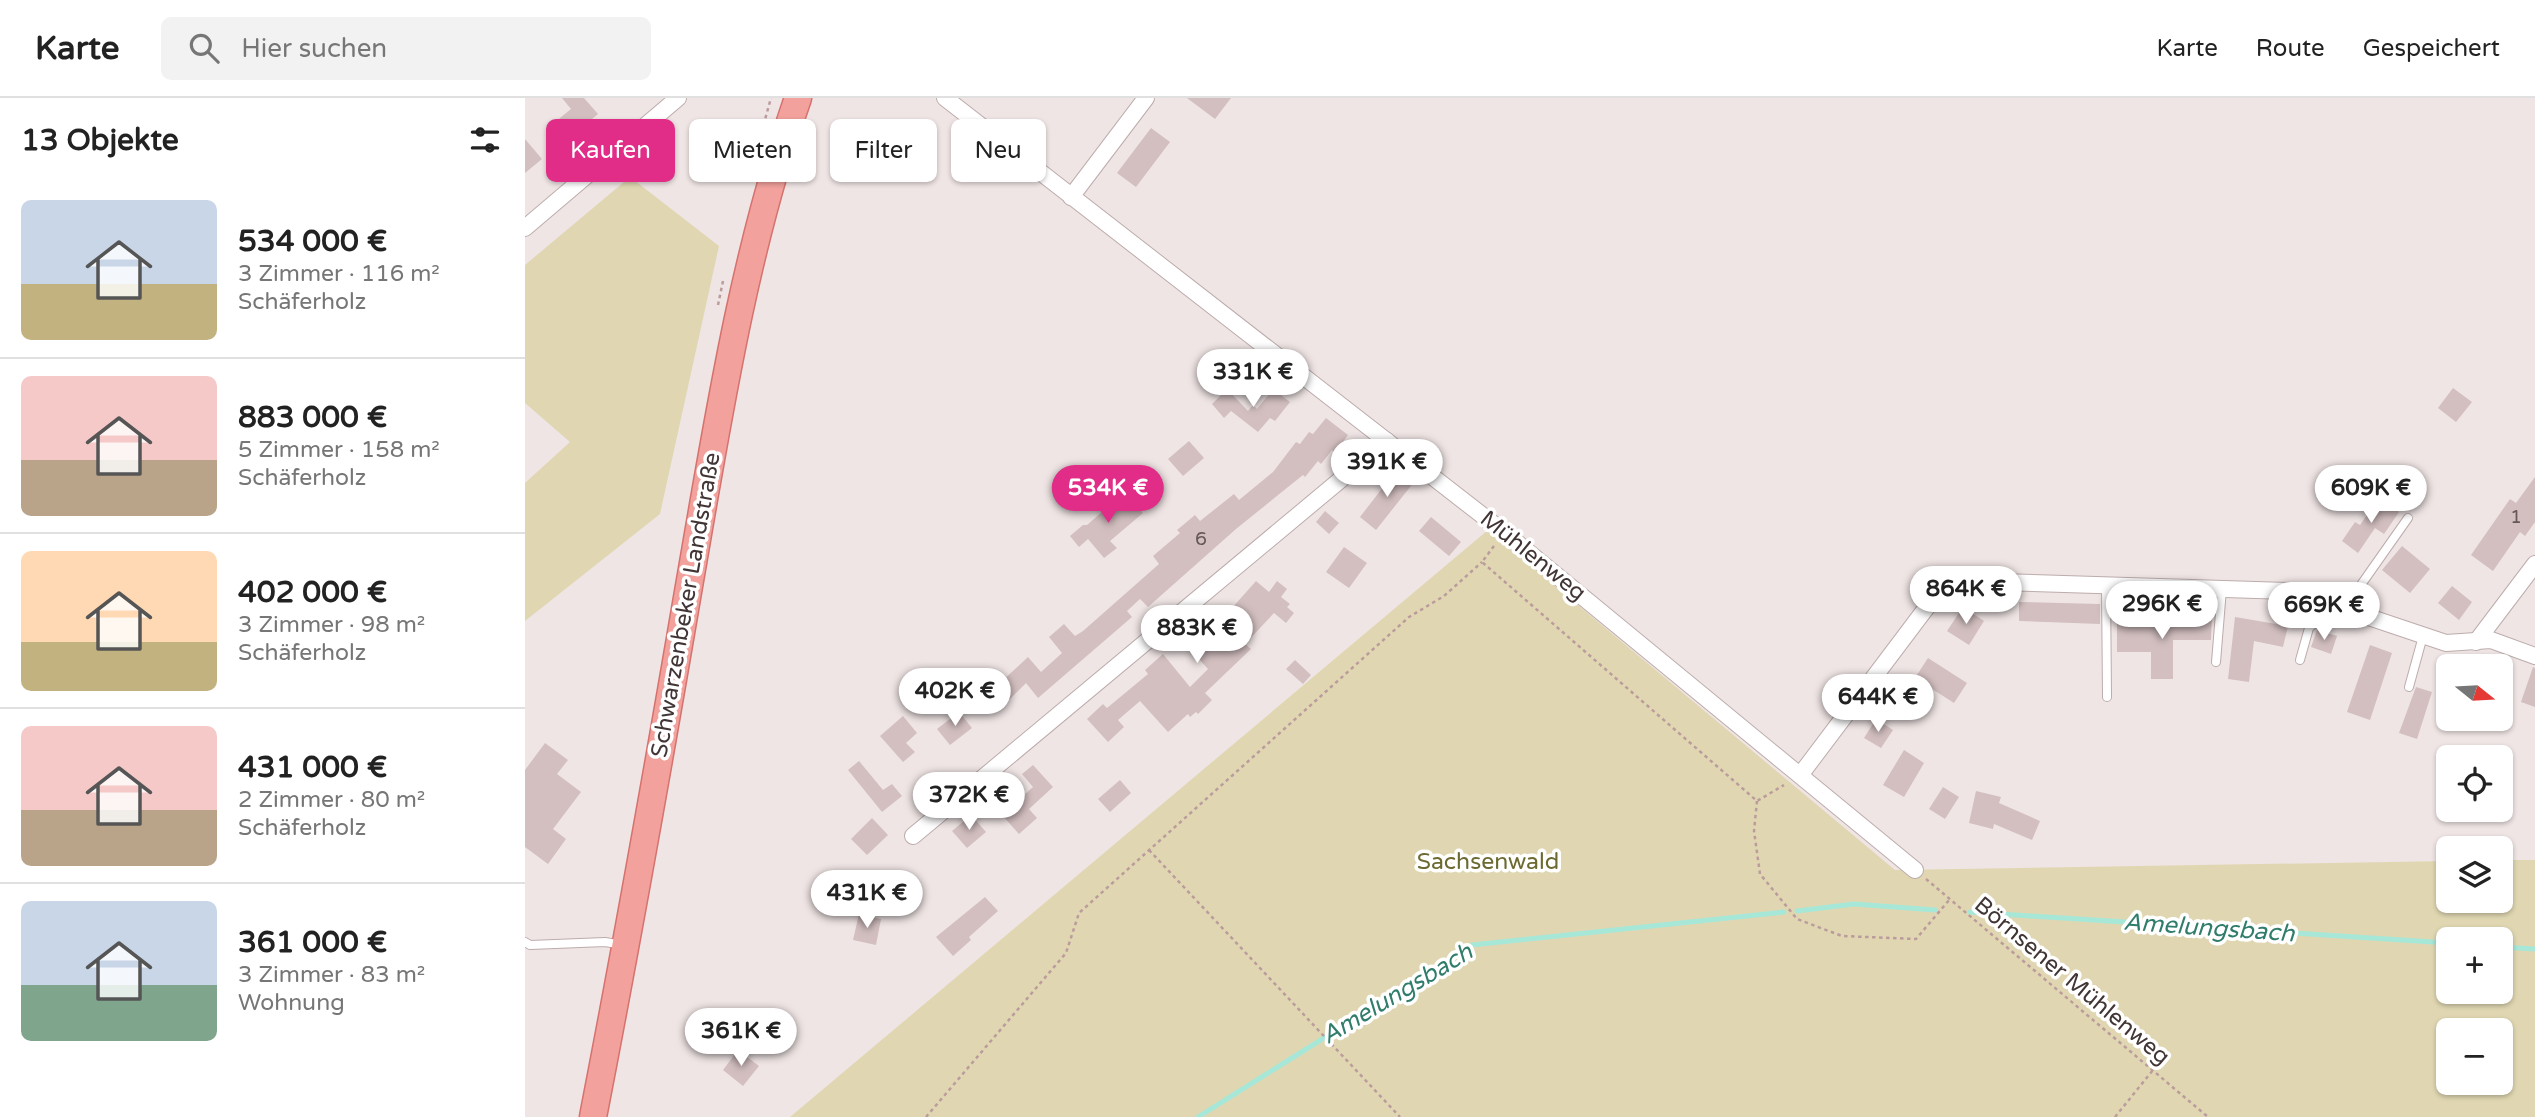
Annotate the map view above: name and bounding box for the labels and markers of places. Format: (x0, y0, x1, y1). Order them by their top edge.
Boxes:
pin: 331K € (1196, 350, 1310, 409)
pin: 391K € (1330, 440, 1444, 499)
pin: 534K € (1051, 466, 1165, 525)
pin: 609K € (2314, 466, 2428, 525)
pin: 864K € (1909, 566, 2023, 626)
pin: 296K € (2105, 582, 2219, 641)
pin: 669K € (2267, 582, 2381, 642)
pin: 883K € (1140, 606, 1254, 665)
pin: 402K € (898, 668, 1012, 728)
pin: 644K € (1821, 674, 1935, 734)
pin: 372K € (912, 772, 1026, 832)
pin: 431K € (810, 870, 924, 930)
pin: 361K € (684, 1009, 798, 1068)

